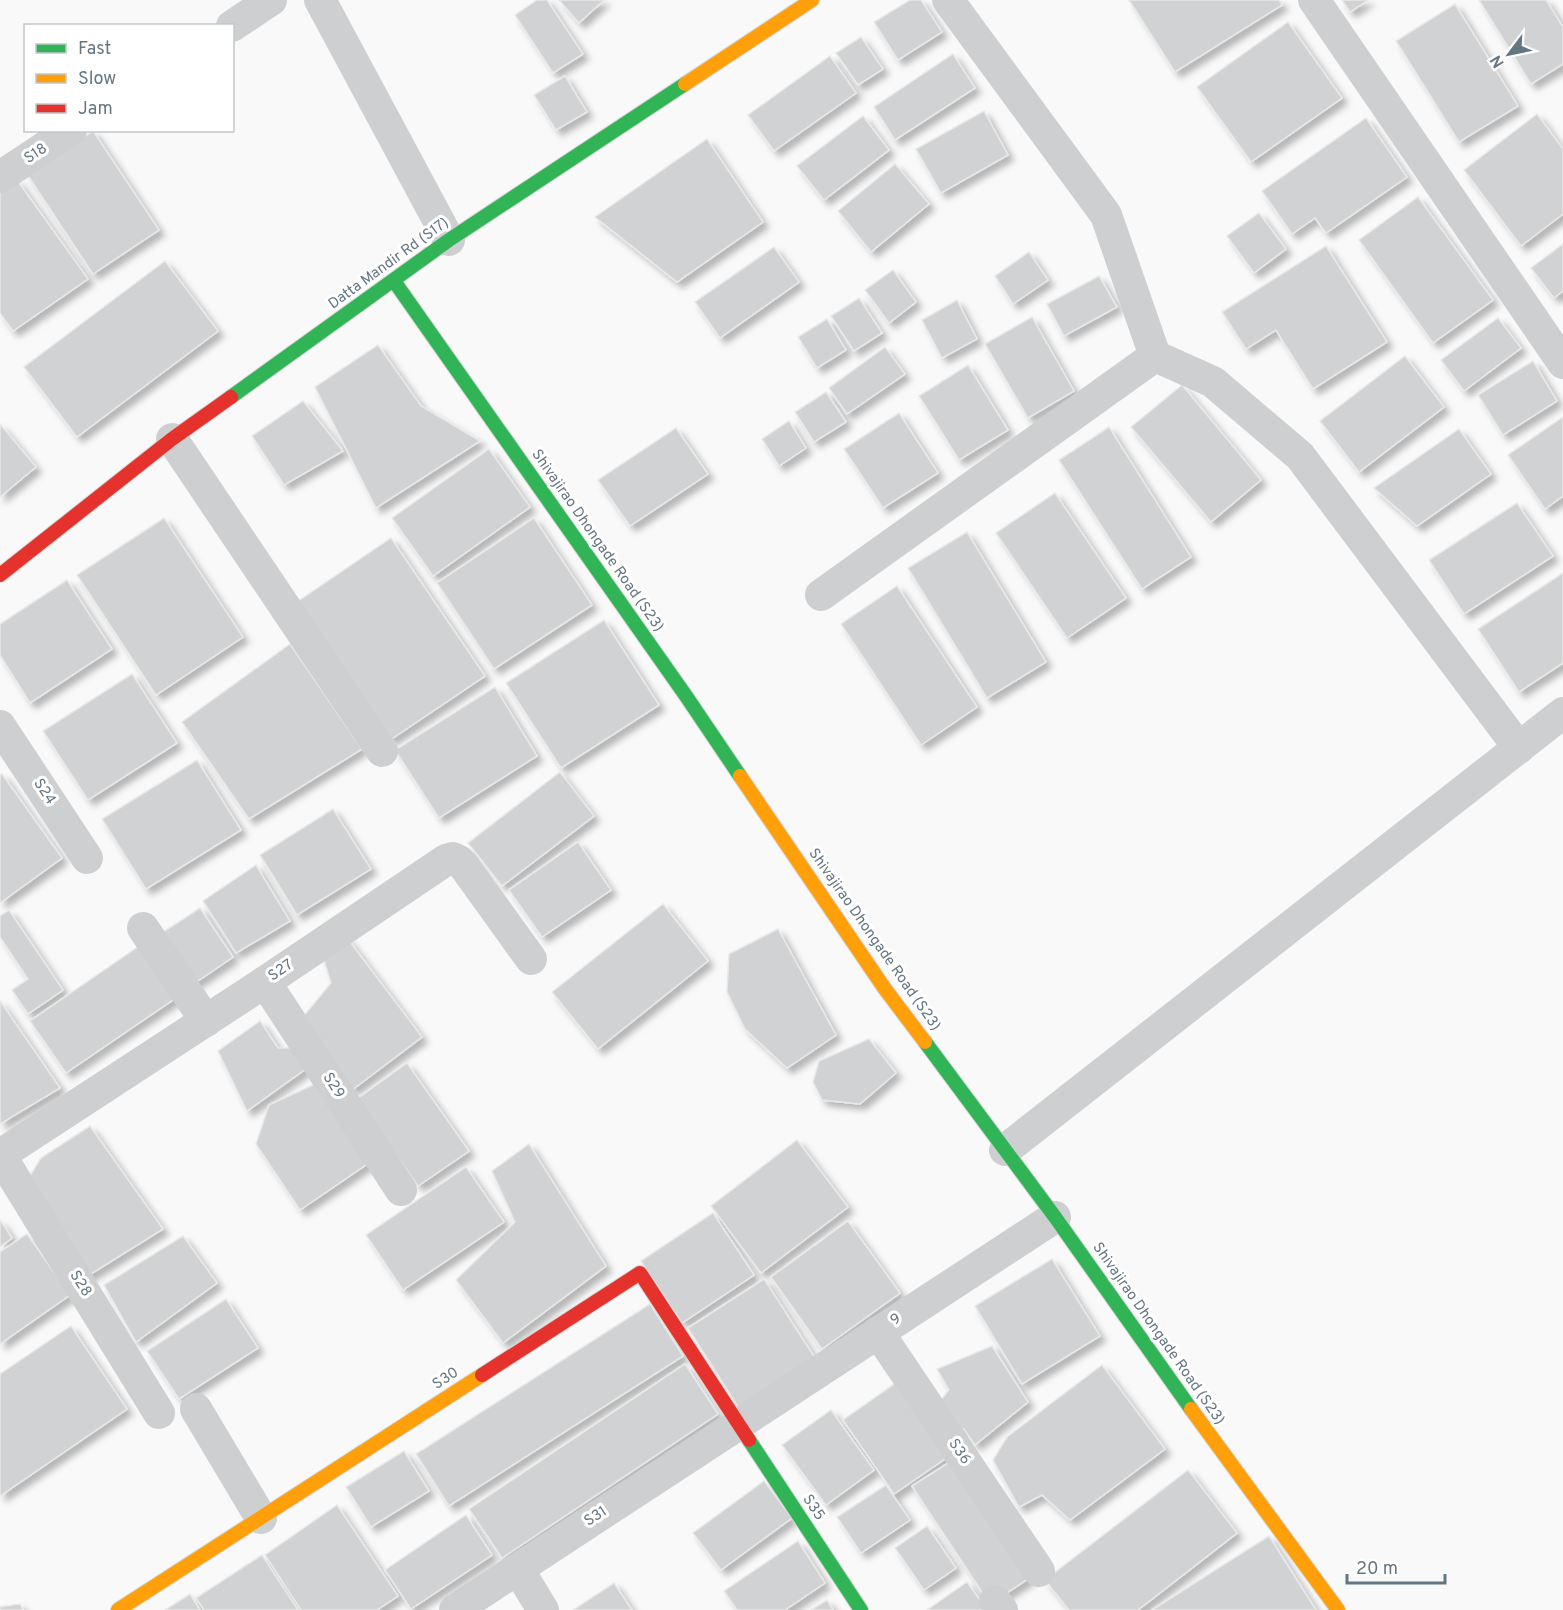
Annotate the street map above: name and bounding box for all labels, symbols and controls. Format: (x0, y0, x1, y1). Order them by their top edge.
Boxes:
legend (24, 24, 234, 132)
north arrow (1479, 24, 1539, 84)
text: Fast (78, 38, 111, 61)
text: N (1486, 51, 1510, 71)
text: Slow (78, 68, 116, 91)
text: Jam (78, 98, 113, 121)
street label: S18 (21, 140, 51, 168)
street label: Datta Mandir Rd (S17) (325, 214, 453, 314)
street label: Shivajirao Dhongade Road (S23) (527, 446, 667, 636)
street label: S24 (29, 775, 59, 809)
street label: Shivajirao Dhongade Road (S23) (804, 845, 944, 1035)
street label: S27 (265, 956, 297, 986)
street label: S29 (318, 1069, 348, 1103)
street label: Shivajirao Dhongade Road (S23) (1088, 1239, 1228, 1429)
street label: S28 (65, 1267, 95, 1301)
street label: 9 (887, 1310, 905, 1330)
street label: S30 (429, 1364, 463, 1394)
street label: S36 (944, 1436, 974, 1469)
street label: S35 (797, 1491, 829, 1525)
street label: S31 (581, 1503, 611, 1531)
scale bar (1347, 1547, 1444, 1585)
text: 20 m (1356, 1558, 1398, 1581)

